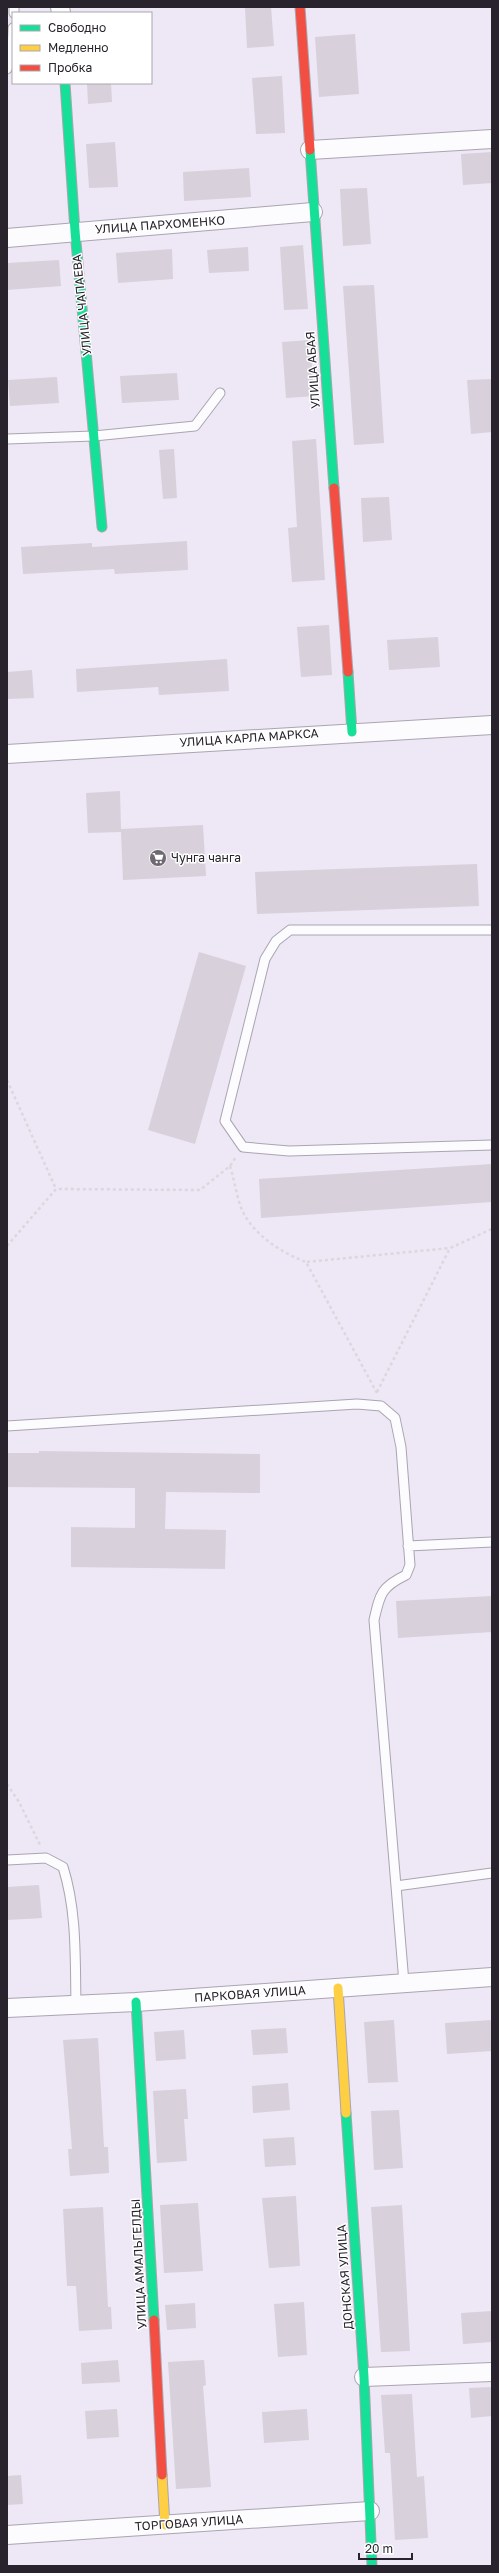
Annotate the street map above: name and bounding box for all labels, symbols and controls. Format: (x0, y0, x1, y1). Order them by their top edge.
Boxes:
legend (12, 12, 152, 84)
text: Свободно (48, 20, 106, 35)
text: Медленно (48, 40, 108, 55)
text: Пробка (48, 60, 92, 75)
street label: УЛИЦА ПАРХОМЕНКО (94, 212, 226, 237)
street label: УЛИЦА ЧАПАЕВА (69, 254, 94, 357)
street label: УЛИЦА АБАЯ (302, 331, 323, 409)
street label: УЛИЦА КАРЛА МАРКСА (179, 725, 319, 750)
supermarket icon: Чунга чанга (148, 848, 168, 868)
place label: Чунга чанга (171, 850, 241, 865)
street label: ПАРКОВАЯ УЛИЦА (194, 1982, 306, 2005)
street label: УЛИЦА АМАЛЬГЕЛДЫ (128, 2198, 149, 2330)
street label: ДОНСКАЯ УЛИЦА (333, 2224, 356, 2330)
street label: ТОРГОВАЯ УЛИЦА (134, 2511, 244, 2534)
scale bar (359, 2535, 412, 2561)
text: 20 m (365, 2541, 393, 2556)

